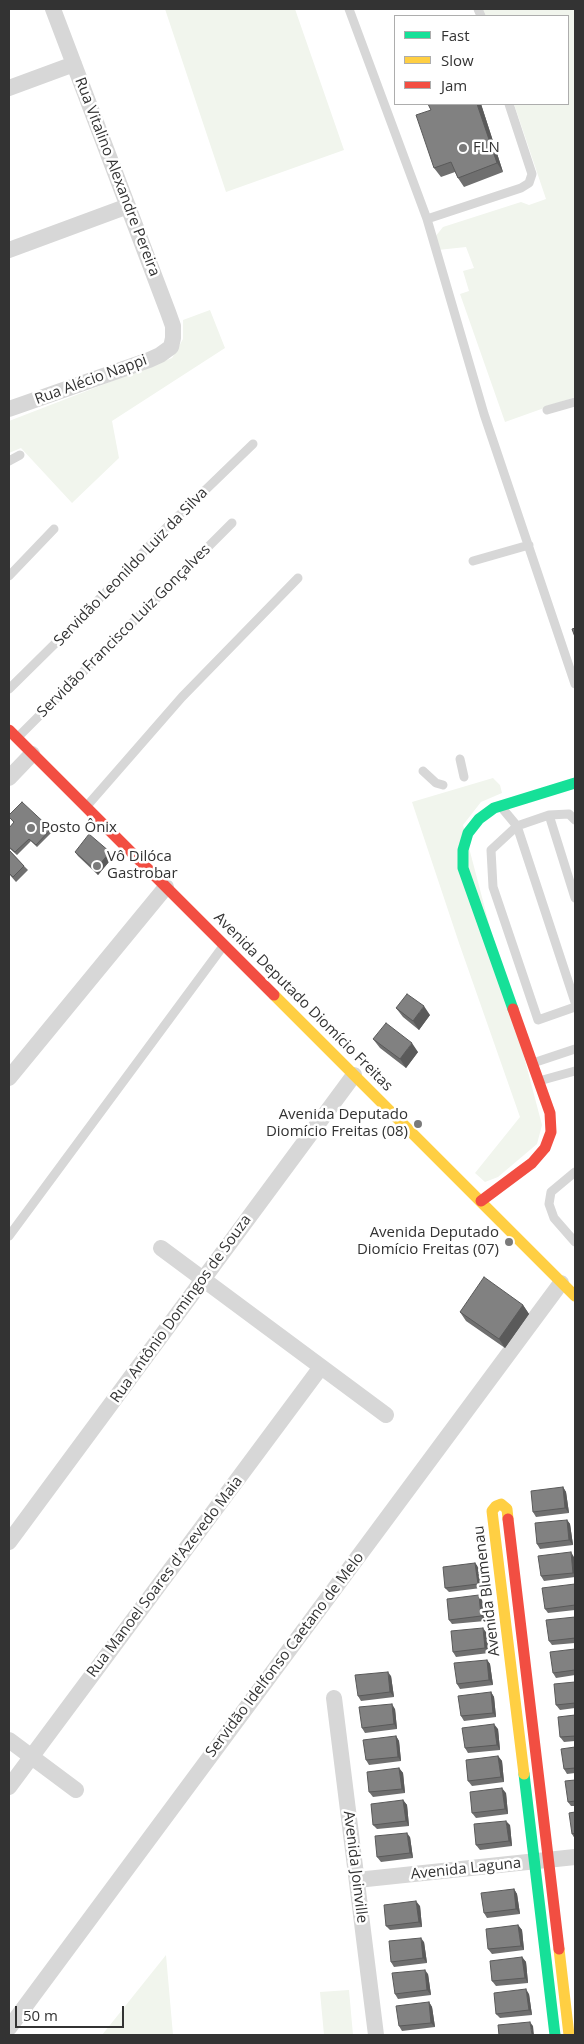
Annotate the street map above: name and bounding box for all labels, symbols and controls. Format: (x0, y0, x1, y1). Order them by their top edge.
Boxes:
legend (394, 15, 569, 105)
text: Fast (441, 25, 470, 45)
text: Slow (441, 50, 474, 70)
street label: Rua Vitalino Alexandre Pereira (71, 75, 163, 279)
text: Jam (441, 75, 467, 95)
place label: FLN (473, 139, 500, 157)
marker: FLN (457, 142, 469, 154)
street label: Rua Alécio Nappi (32, 351, 150, 409)
street label: Servidão Leonildo Luiz da Silva (50, 484, 212, 650)
street label: Servidão Francisco Luiz Gonçalves (34, 541, 214, 721)
place label: Posto Ônix (41, 819, 117, 837)
marker: Posto Ônix (25, 822, 37, 834)
place label: Vô Dilóca Gastrobar (107, 848, 178, 883)
marker: Vô Dilóca Gastrobar (91, 860, 103, 872)
street label: Avenida Deputado Diomício Freitas (210, 909, 396, 1095)
place label: Avenida Deputado Diomício Freitas (08) (266, 1106, 408, 1141)
marker: Avenida Deputado Diomício Freitas (08) (412, 1118, 424, 1130)
street label: Rua Antônio Domingos de Souza (107, 1212, 255, 1406)
place label: Avenida Deputado Diomício Freitas (07) (357, 1224, 499, 1259)
marker: Avenida Deputado Diomício Freitas (07) (503, 1236, 515, 1248)
street label: Rua Manoel Soares d'Azevedo Maia (83, 1473, 247, 1681)
street label: Avenida Blumenau (470, 1525, 504, 1657)
street label: Servidão Idelfonso Caetano de Melo (202, 1549, 368, 1761)
street label: Avenida Joinville (339, 1810, 371, 1924)
street label: Avenida Laguna (410, 1854, 522, 1884)
scale bar (18, 1996, 126, 2028)
text: 50 m (23, 2005, 58, 2025)

